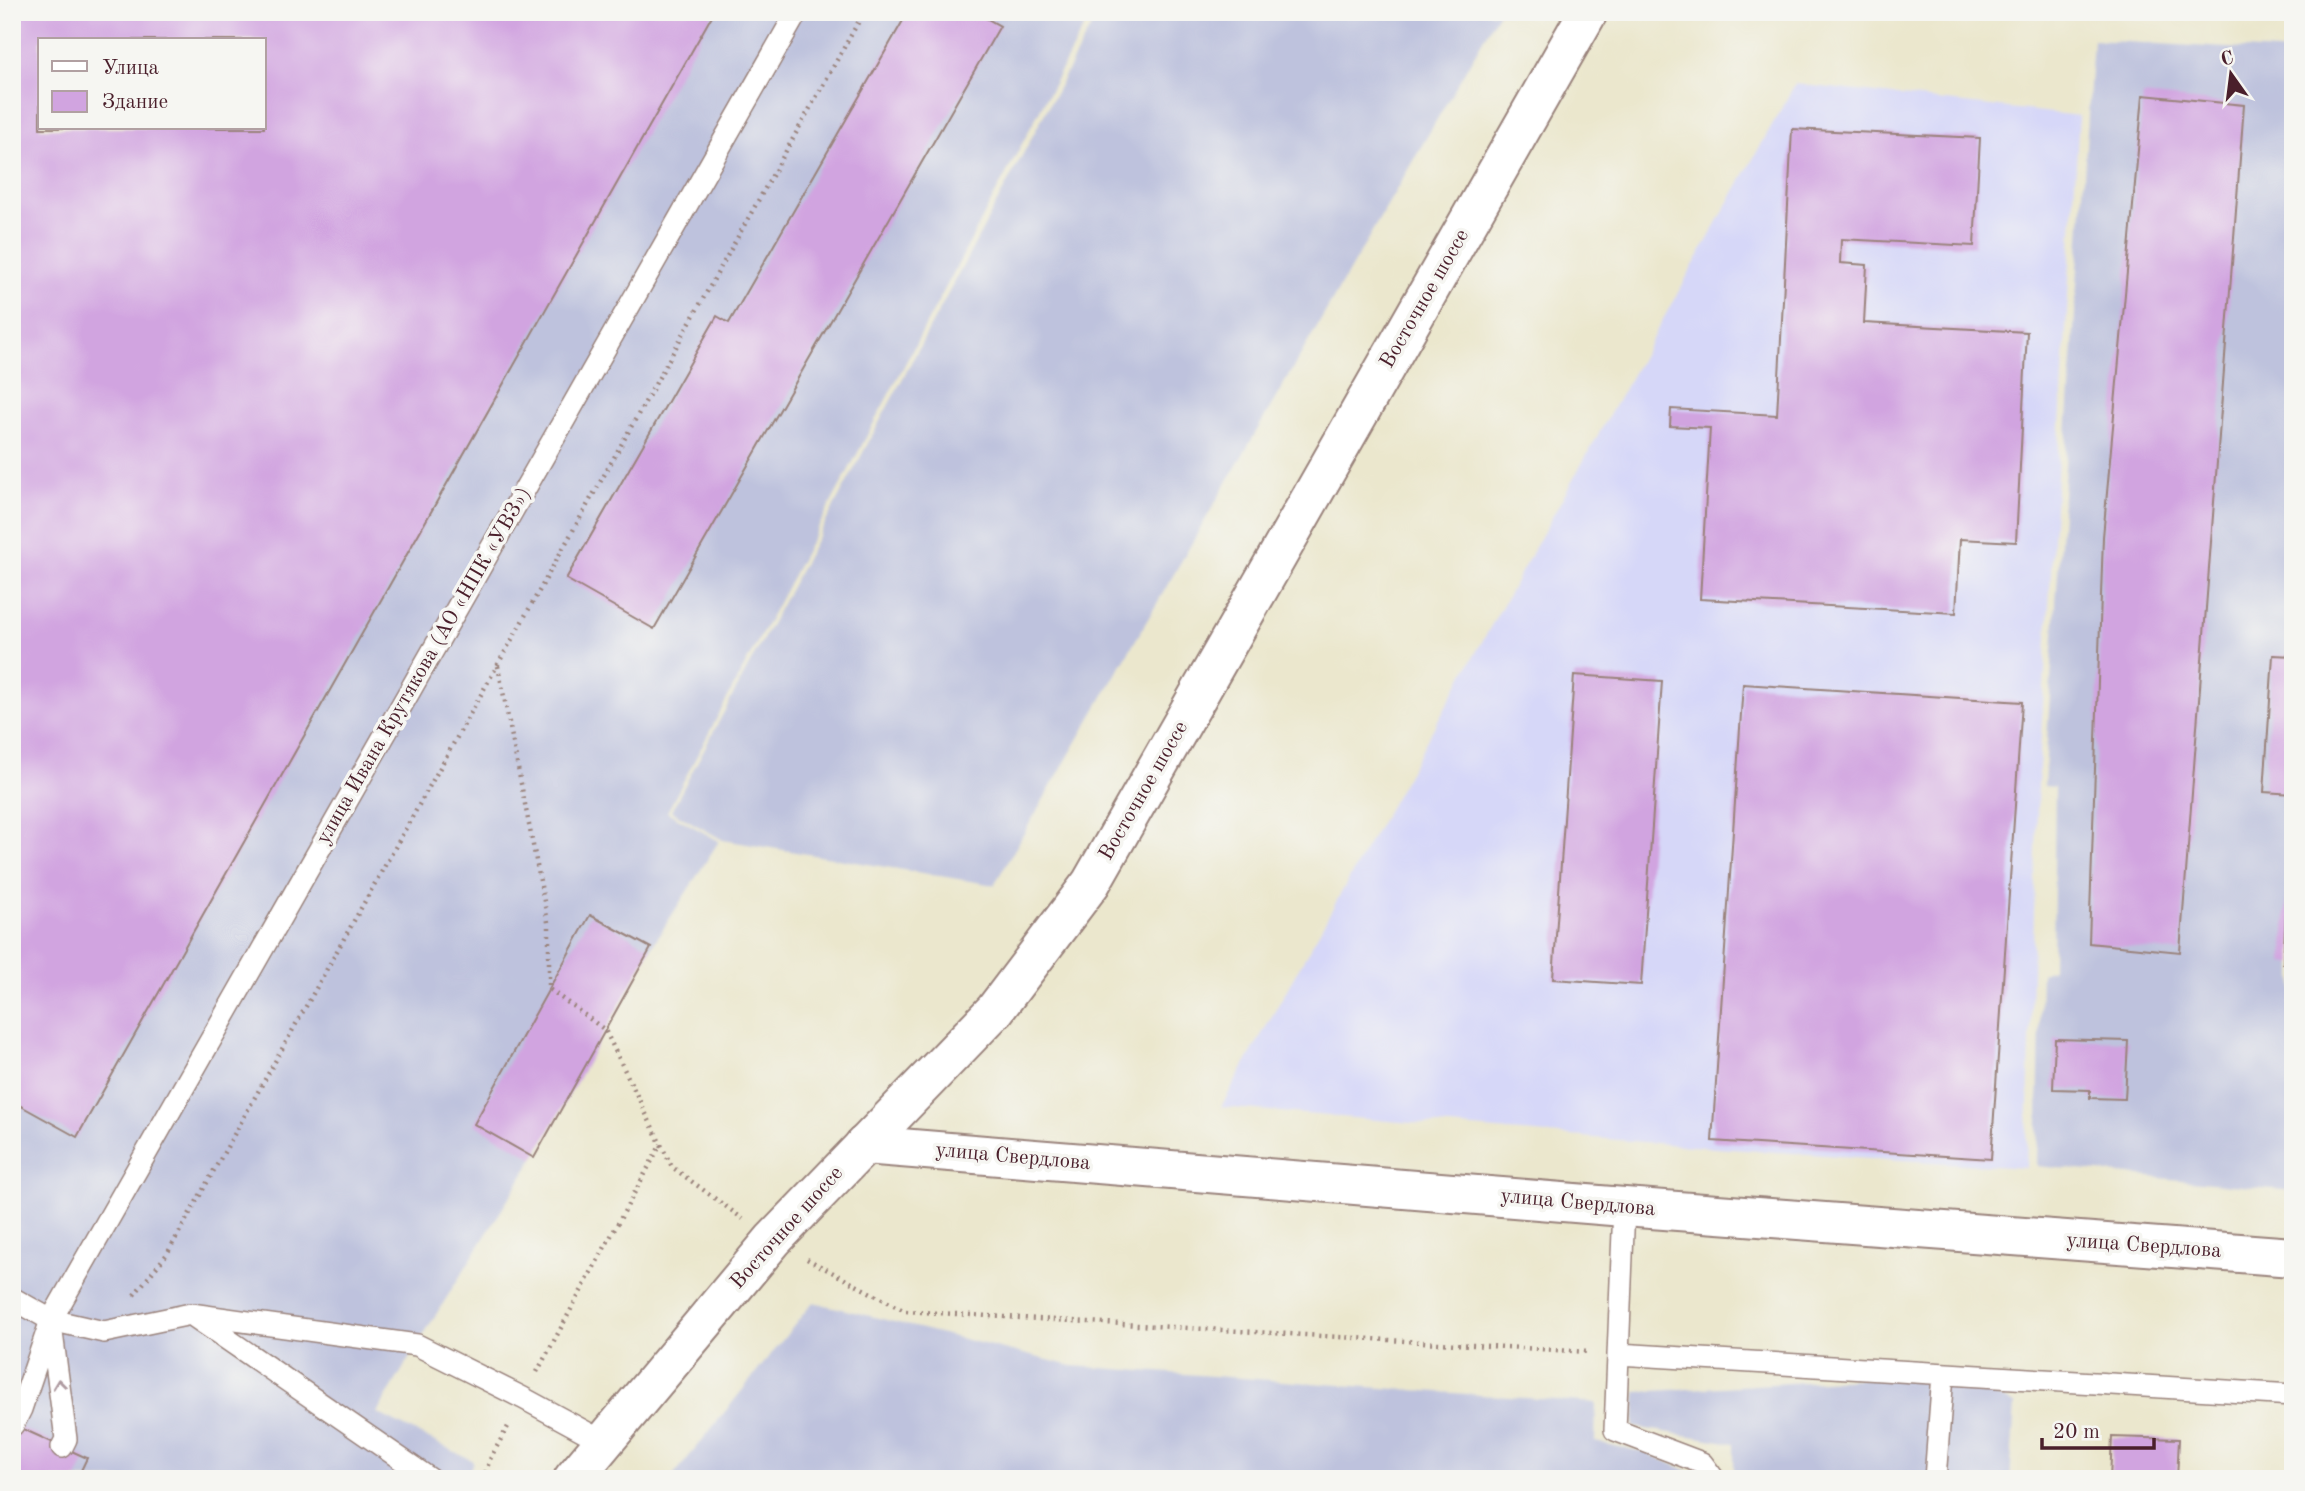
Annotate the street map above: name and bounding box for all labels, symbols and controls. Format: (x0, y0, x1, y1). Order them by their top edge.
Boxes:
legend (38, 38, 266, 130)
north arrow (2196, 38, 2266, 108)
text: С (2219, 49, 2236, 71)
text: Улица (102, 58, 159, 79)
text: Здание (102, 92, 168, 113)
street label: Восточное шоссе (1377, 226, 1473, 372)
street label: улица Ивана Крутякова (АО «НПК «УВЗ») (313, 484, 535, 848)
street label: Восточное шоссе (1096, 718, 1192, 864)
street label: улица Свердлова (935, 1140, 1091, 1174)
street label: Восточное шоссе (727, 1163, 847, 1293)
street label: улица Свердлова (1500, 1186, 1656, 1220)
street label: улица Свердлова (2066, 1230, 2222, 1262)
one-way arrow (51, 1378, 66, 1390)
scale bar (2042, 1407, 2154, 1451)
text: 20 m (2053, 1422, 2100, 1443)

